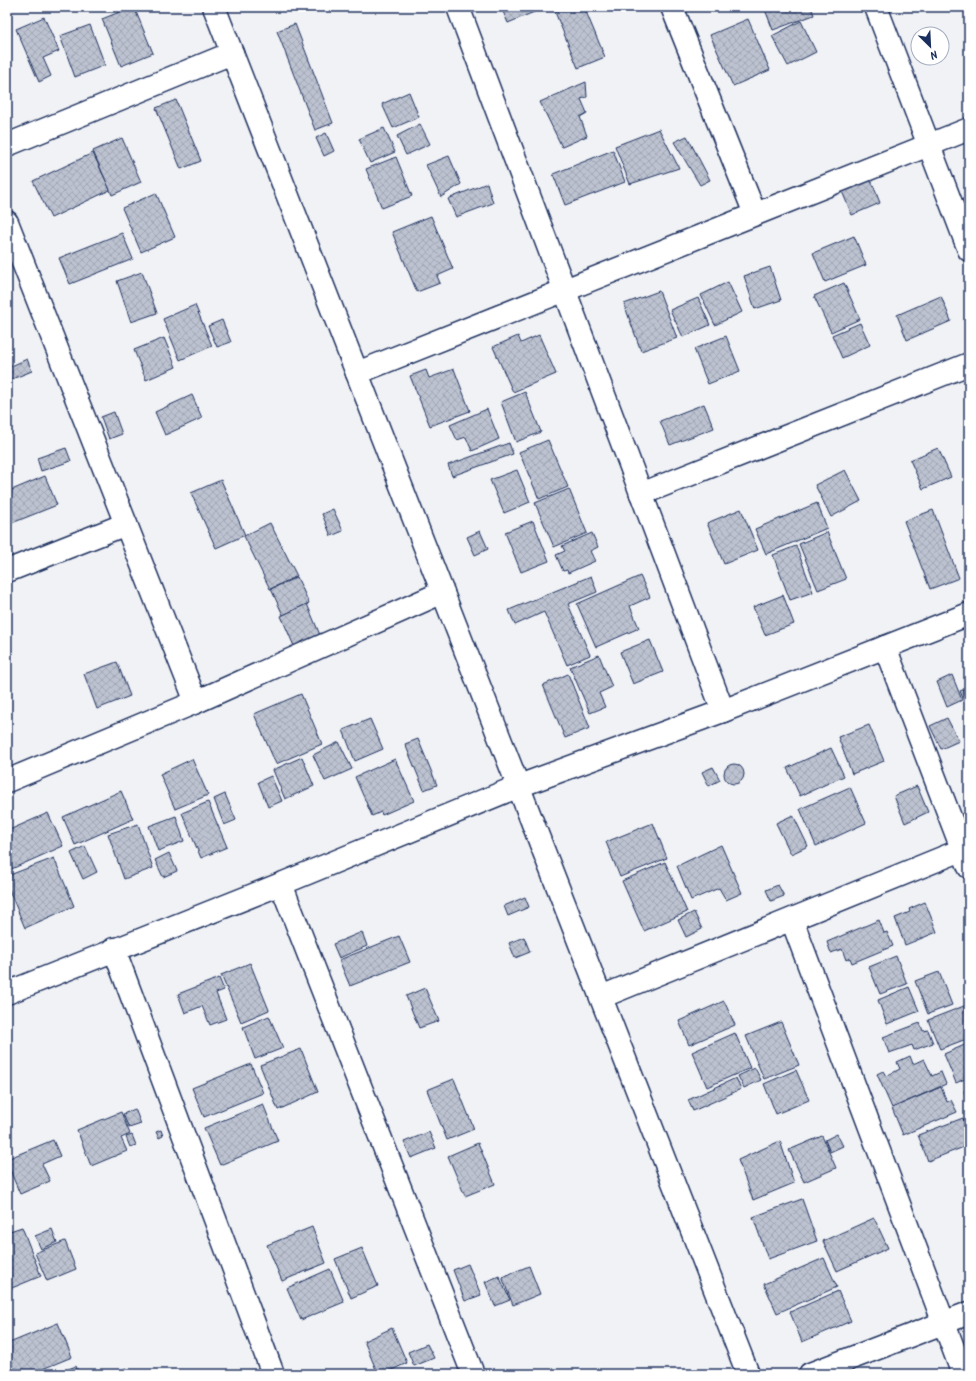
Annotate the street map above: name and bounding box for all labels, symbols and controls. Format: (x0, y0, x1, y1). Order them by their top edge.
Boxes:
north arrow (910, 26, 950, 66)
text: N (927, 45, 940, 64)

